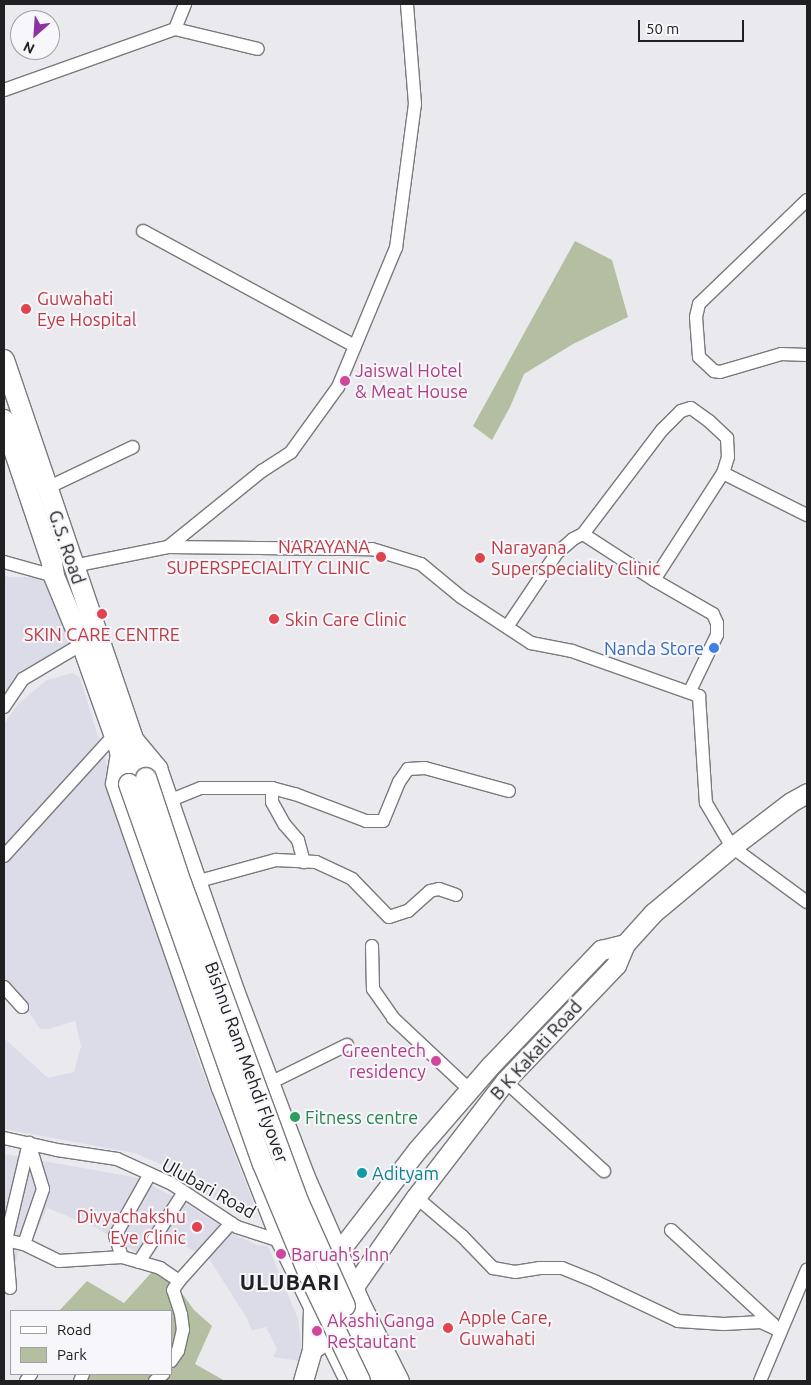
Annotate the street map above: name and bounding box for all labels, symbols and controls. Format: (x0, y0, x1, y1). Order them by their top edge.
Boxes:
north arrow (10, 10, 60, 60)
scale bar (641, 10, 747, 42)
text: 50 m (646, 20, 679, 37)
text: N (21, 38, 37, 57)
place label: Guwahati Eye Hospital (37, 288, 136, 330)
marker: Guwahati Eye Hospital (19, 302, 33, 316)
place label: Jaiswal Hotel & Meat House (355, 360, 468, 402)
marker: Jaiswal Hotel & Meat House (339, 375, 351, 387)
street label: G.S. Road (44, 507, 90, 587)
place label: NARAYANA SUPERSPECIALITY CLINIC (167, 536, 370, 578)
place label: Narayana Superspeciality Clinic (491, 537, 660, 580)
marker: NARAYANA SUPERSPECIALITY CLINIC (374, 550, 388, 564)
marker: Narayana Superspeciality Clinic (473, 551, 487, 565)
marker: SKIN CARE CENTRE (95, 607, 109, 621)
place label: Skin Care Clinic (285, 608, 407, 630)
marker: Skin Care Clinic (267, 612, 281, 626)
place label: SKIN CARE CENTRE (24, 623, 180, 645)
place label: Nanda Store (604, 637, 704, 659)
marker: Nanda Store (708, 642, 720, 654)
street label: Bishnu Ram Mehdi Flyover (201, 959, 293, 1165)
street label: B K Kakati Road (486, 996, 586, 1104)
place label: Greentech residency (341, 1040, 426, 1082)
marker: Greentech residency (430, 1055, 442, 1067)
place label: Fitness centre (305, 1106, 418, 1128)
marker: Fitness centre (289, 1111, 301, 1123)
street label: Ulubari Road (158, 1153, 260, 1223)
place label: Adityam (372, 1162, 439, 1184)
marker: Adityam (356, 1167, 368, 1179)
place label: Divyachakshu Eye Clinic (77, 1206, 186, 1248)
marker: Divyachakshu Eye Clinic (190, 1220, 204, 1234)
place label: Baruah's Inn (291, 1243, 389, 1265)
marker: Baruah's Inn (275, 1248, 287, 1260)
district label: ULUBARI (239, 1269, 341, 1295)
place label: Apple Care, Guwahati (459, 1307, 552, 1350)
legend (10, 1310, 172, 1375)
place label: Akashi Ganga Restautant (327, 1310, 435, 1352)
text: Road (57, 1321, 92, 1338)
marker: Apple Care, Guwahati (441, 1321, 455, 1335)
marker: Akashi Ganga Restautant (311, 1325, 323, 1337)
text: Park (57, 1346, 87, 1363)

